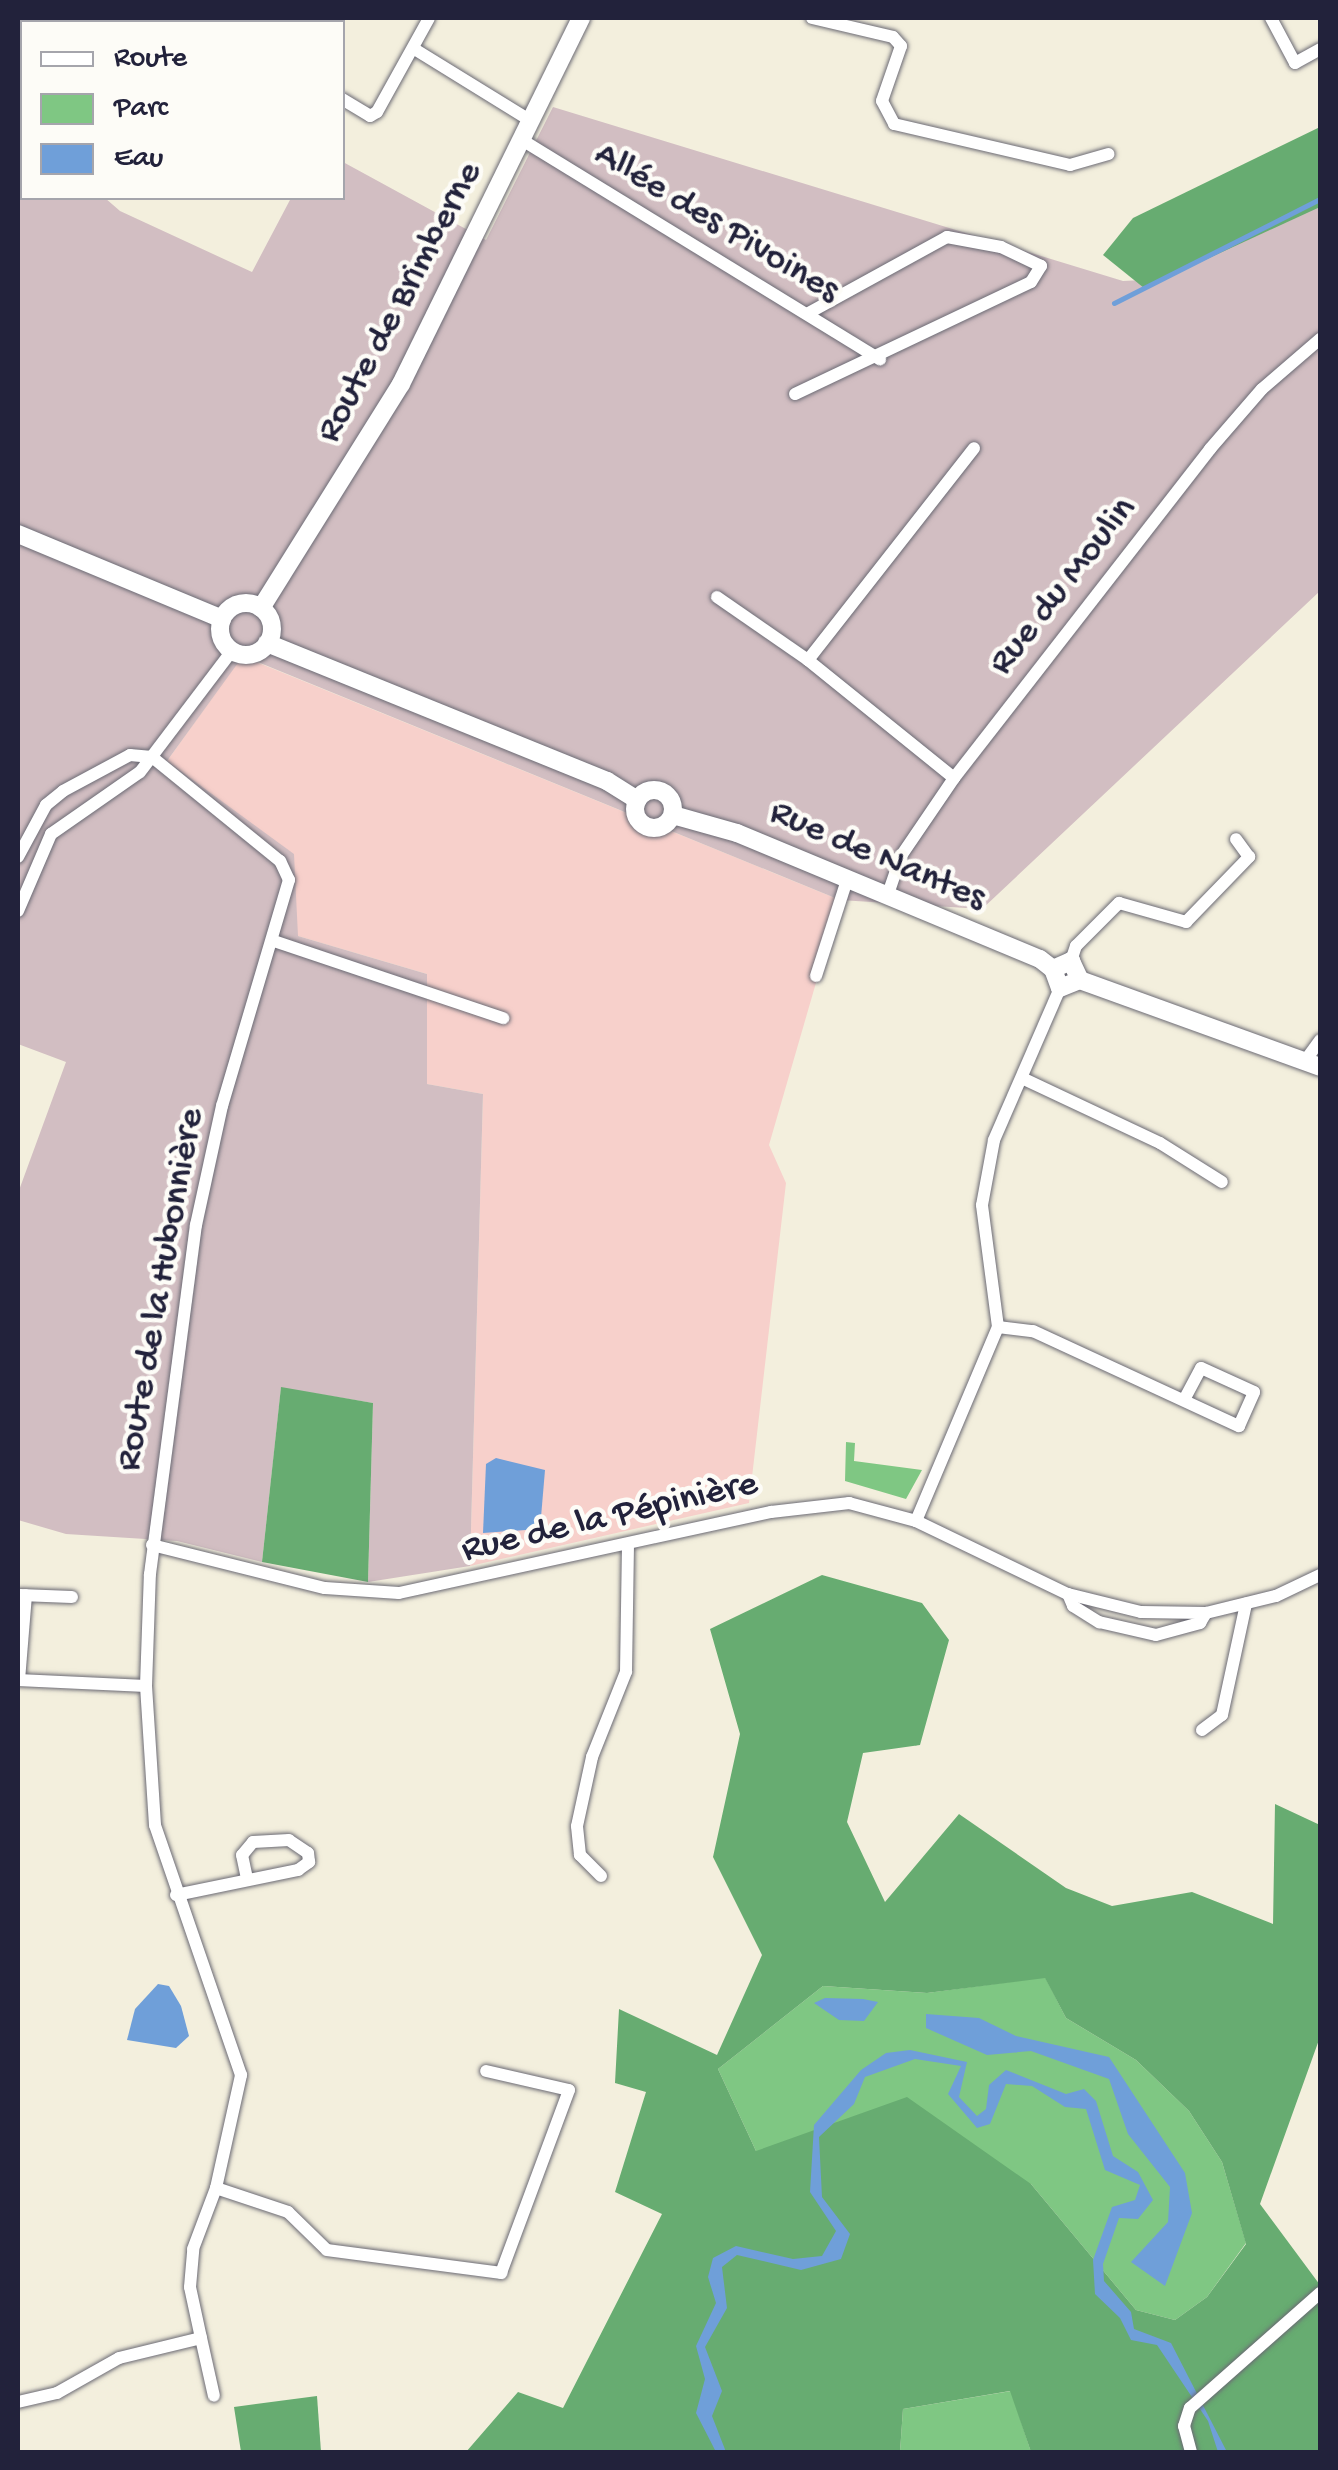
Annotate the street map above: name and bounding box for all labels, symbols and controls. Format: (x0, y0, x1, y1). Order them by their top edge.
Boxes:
legend (20, 20, 345, 200)
text: Route (114, 42, 187, 77)
text: Parc (114, 92, 168, 127)
street label: Allée des Pivoines (585, 133, 847, 315)
text: Eau (114, 142, 163, 177)
street label: Route de Brimberne (308, 155, 494, 451)
street label: Rue du Moulin (980, 489, 1148, 685)
street label: Rue de Nantes (762, 791, 992, 923)
street label: Route de la Hubonnière (108, 1105, 216, 1475)
street label: Rue de la Pépinière (458, 1463, 762, 1575)

